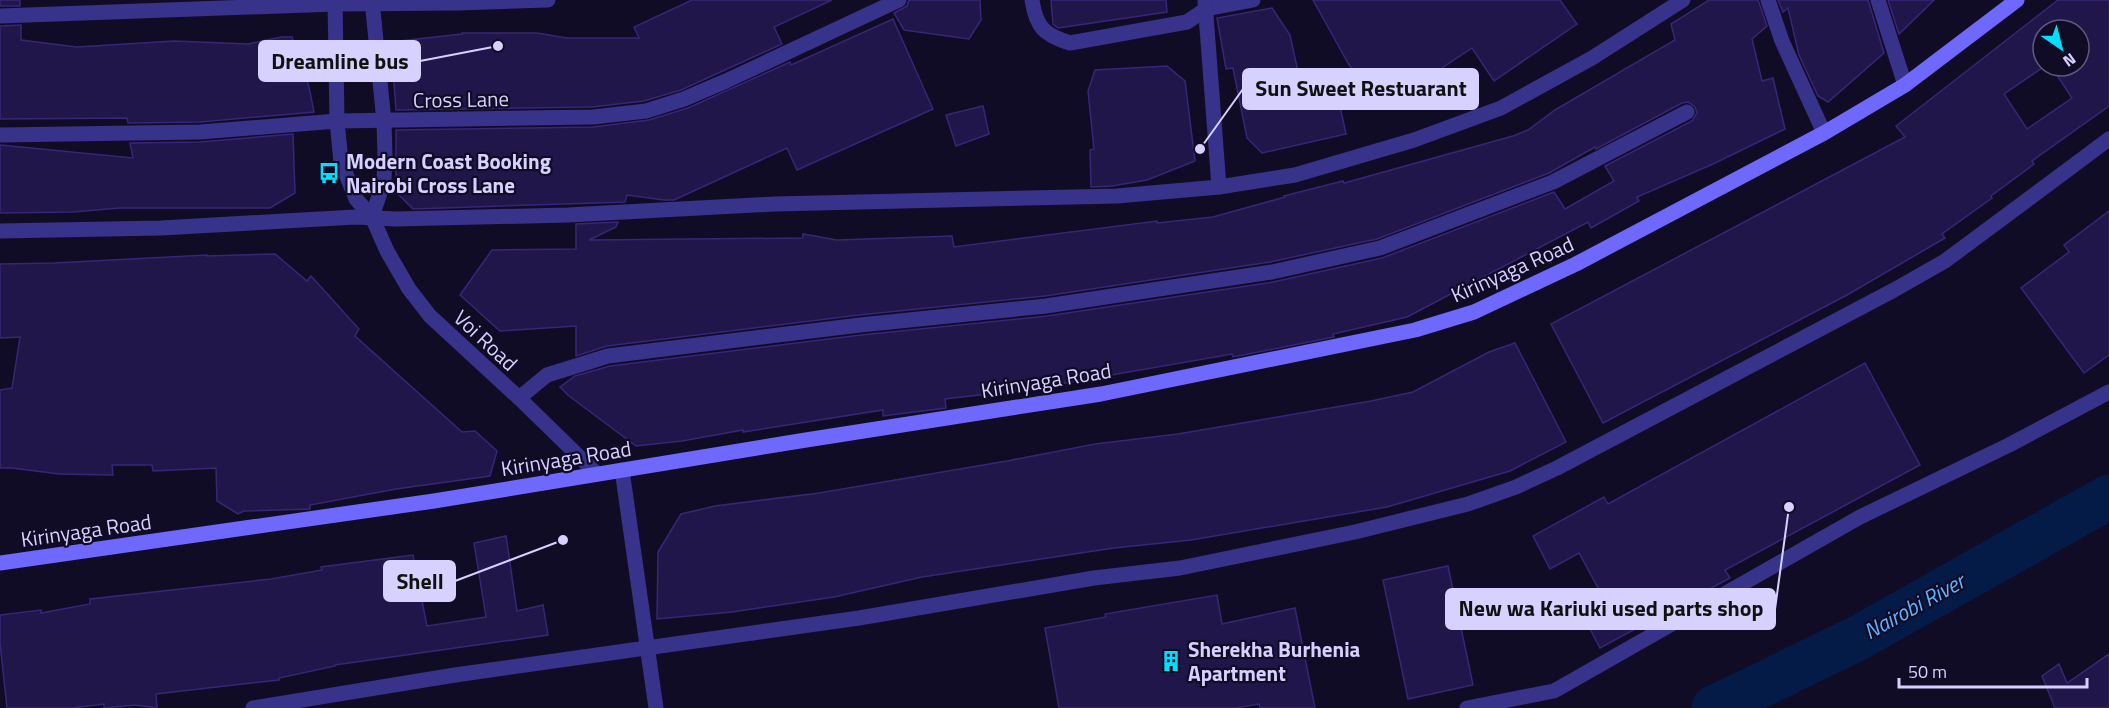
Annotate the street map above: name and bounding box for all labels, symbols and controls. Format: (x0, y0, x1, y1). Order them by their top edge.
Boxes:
north arrow (2031, 18, 2091, 78)
callout: Dreamline bus (259, 41, 420, 81)
text: Dreamline bus (271, 44, 409, 78)
text: N (2058, 47, 2081, 73)
callout: Sun Sweet Restuarant (1243, 69, 1478, 109)
text: Sun Sweet Restuarant (1255, 71, 1467, 105)
street label: Cross Lane (413, 82, 509, 116)
place label: Modern Coast Booking Nairobi Cross Lane (346, 145, 551, 201)
bus stop icon: Modern Coast Booking Nairobi Cross Lane (317, 161, 341, 185)
street label: Kirinyaga Road (1445, 228, 1579, 310)
street label: Voi Road (447, 302, 525, 378)
street label: Kirinyaga Road (979, 354, 1113, 406)
street label: Kirinyaga Road (499, 432, 633, 484)
street label: Kirinyaga Road (19, 505, 153, 555)
callout: Shell (384, 561, 455, 601)
water label: Nairobi River (1857, 563, 1973, 648)
text: Shell (396, 564, 444, 598)
callout: New wa Kariuki used parts shop (1446, 589, 1775, 629)
text: New wa Kariuki used parts shop (1459, 591, 1763, 625)
place label: Sherekha Burhenia Apartment (1188, 633, 1361, 689)
building icon: Sherekha Burhenia Apartment (1159, 649, 1183, 673)
scale bar (1899, 651, 2086, 689)
text: 50 m (1908, 658, 1947, 685)

